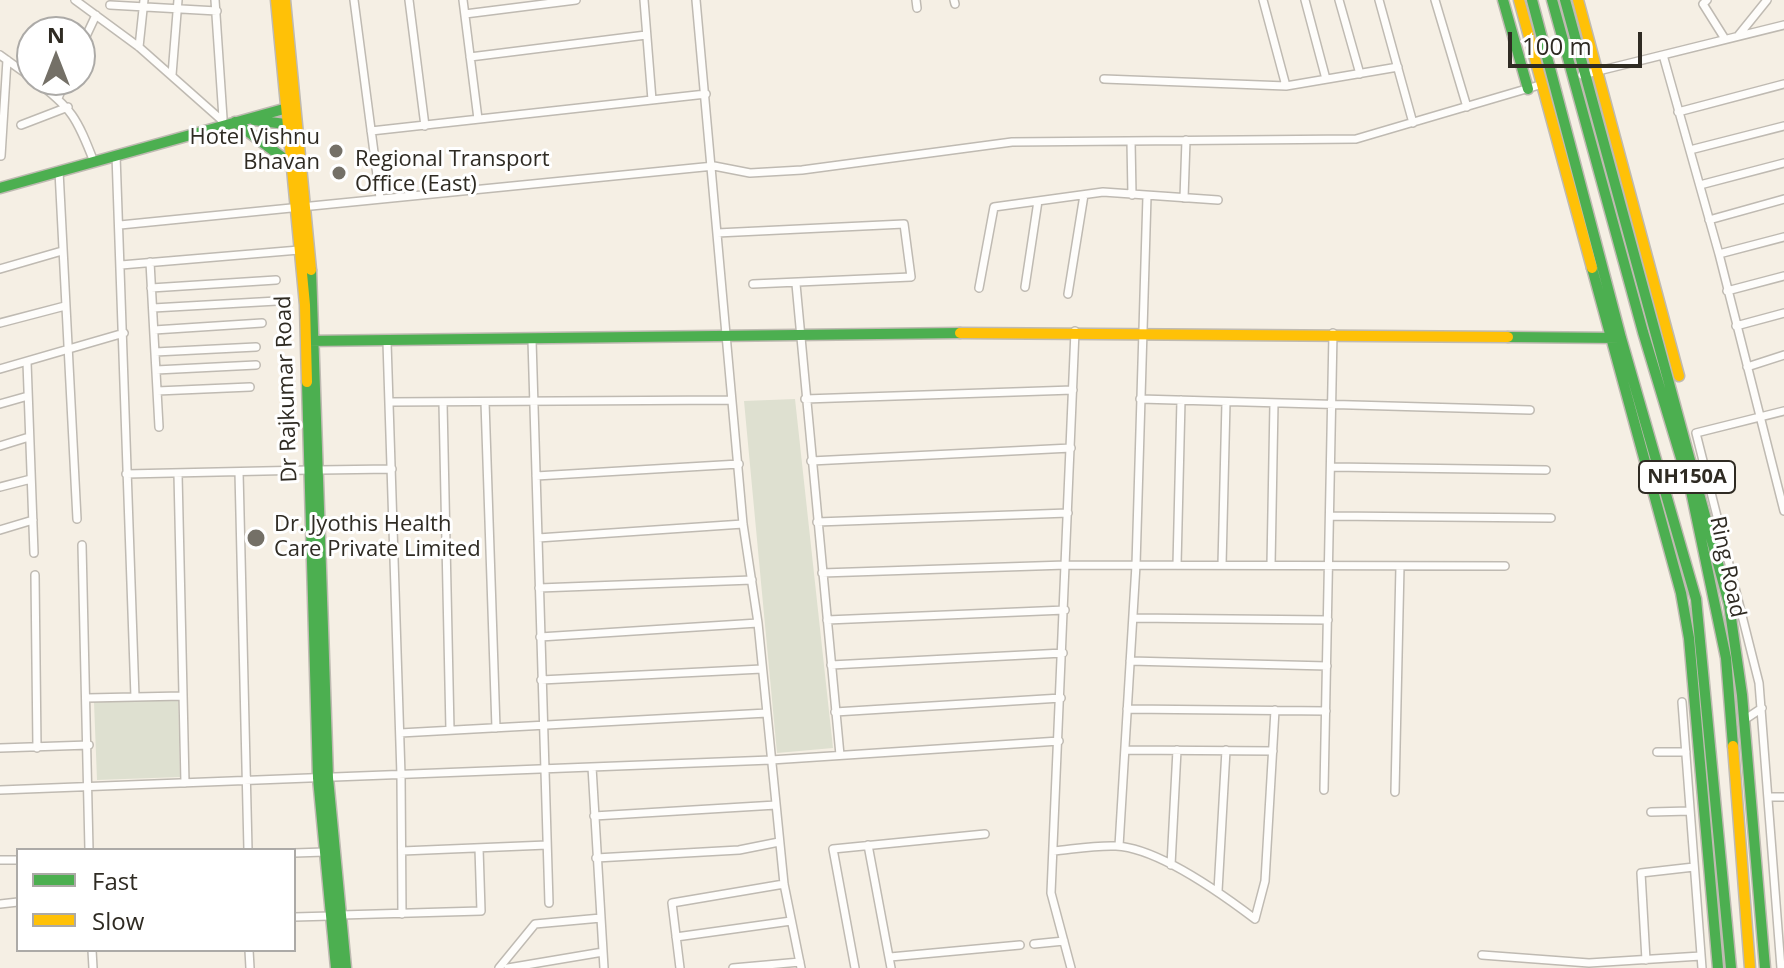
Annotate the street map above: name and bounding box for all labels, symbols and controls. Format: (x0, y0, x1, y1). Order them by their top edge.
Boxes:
north arrow (16, 16, 96, 96)
scale bar (1512, 16, 1646, 66)
text: N (47, 19, 65, 49)
text: 100 m (1522, 29, 1592, 62)
place label: Hotel Vishnu Bhavan (189, 125, 320, 176)
marker: Hotel Vishnu Bhavan (327, 142, 345, 160)
place label: Regional Transport Office (East) (355, 147, 549, 198)
marker: Regional Transport Office (East) (330, 164, 348, 182)
street label: Dr Rajkumar Road (271, 295, 303, 483)
road number: NH150A (1639, 461, 1735, 493)
place label: Dr. Jyothis Health Care Private Limited (274, 512, 481, 564)
street label: Ring Road (1703, 514, 1751, 620)
marker: Dr. Jyothis Health Care Private Limited (245, 527, 267, 549)
legend (16, 848, 296, 952)
text: Fast (92, 864, 138, 897)
text: Slow (92, 904, 144, 937)

